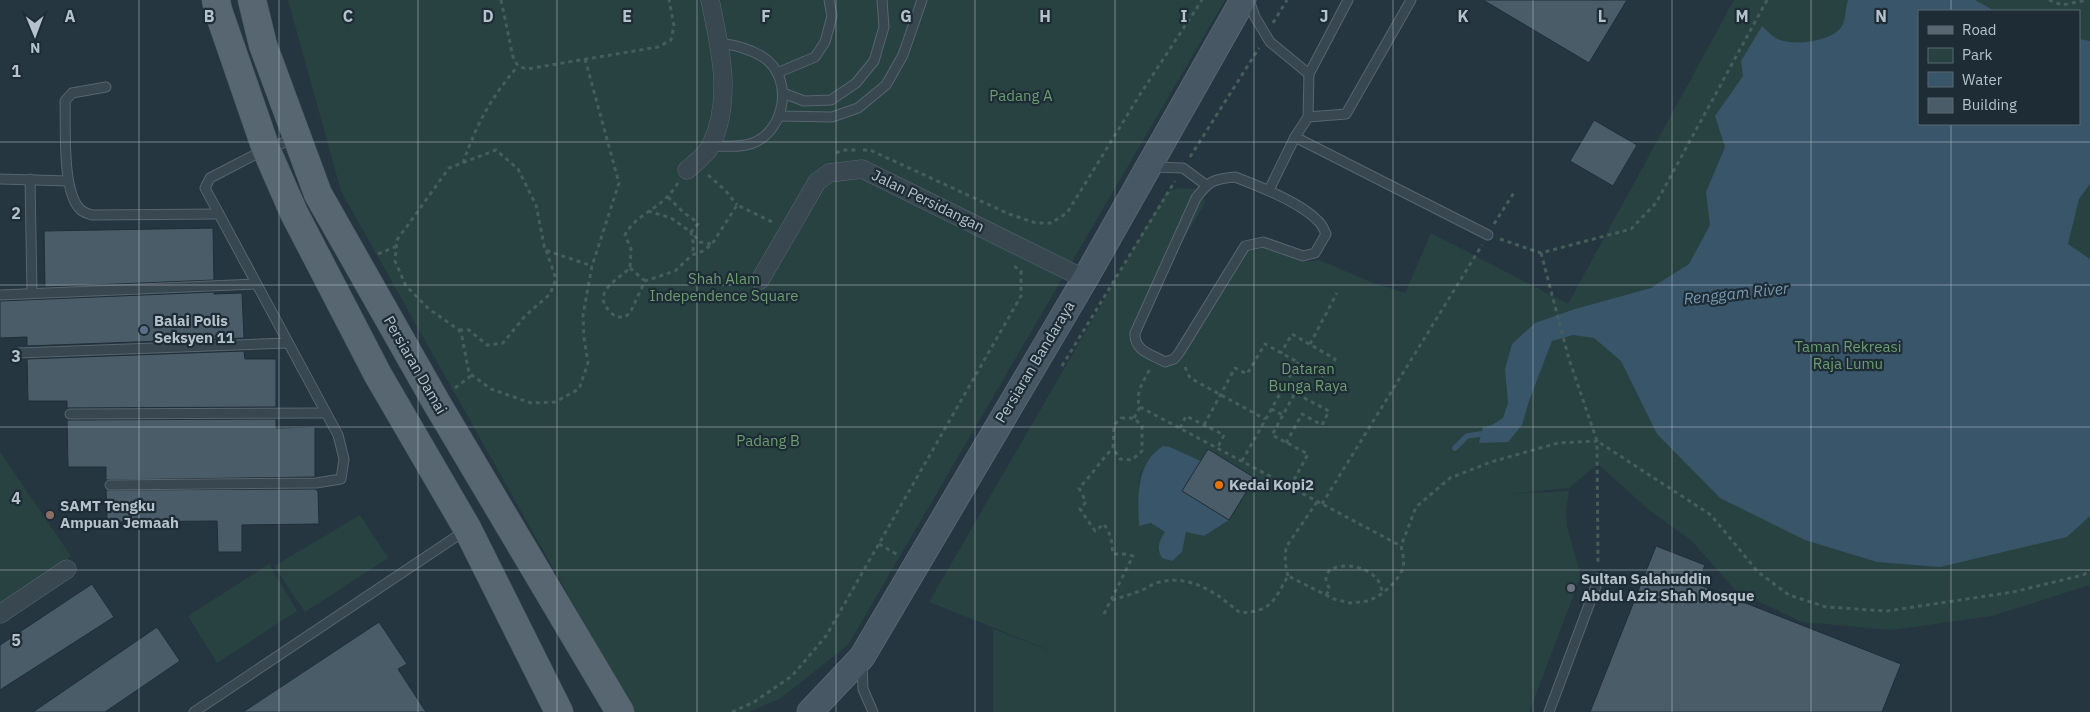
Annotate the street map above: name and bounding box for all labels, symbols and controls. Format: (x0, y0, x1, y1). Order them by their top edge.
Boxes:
text: A (65, 6, 76, 26)
text: B (204, 6, 215, 26)
text: C (343, 6, 353, 26)
text: D (482, 6, 494, 26)
text: E (622, 6, 632, 26)
text: F (761, 6, 771, 26)
text: G (900, 6, 912, 26)
text: H (1039, 6, 1051, 26)
text: I (1181, 6, 1188, 26)
text: J (1320, 6, 1328, 26)
text: K (1457, 6, 1469, 26)
text: L (1598, 6, 1606, 26)
text: M (1735, 6, 1749, 26)
text: N (1875, 6, 1887, 26)
north arrow (10, 10, 60, 60)
legend (1918, 10, 2080, 125)
text: Road (1962, 20, 1997, 39)
text: N (30, 39, 40, 57)
text: Park (1962, 45, 1992, 64)
text: 1 (11, 61, 21, 81)
text: Water (1962, 70, 2003, 89)
park label: Padang A (989, 86, 1053, 105)
text: Building (1962, 95, 2017, 114)
street label: Jalan Persidangan (869, 165, 988, 236)
text: 2 (11, 203, 21, 223)
park label: Shah Alam Independence Square (649, 269, 799, 305)
water label: Renggam River (1682, 277, 1791, 308)
street label: Persiaran Bandaraya (991, 297, 1078, 426)
place label: Balai Polis Seksyen 11 (154, 311, 235, 347)
street label: Persiaran Damai (380, 312, 451, 417)
marker: Balai Polis Seksyen 11 (138, 324, 150, 336)
park label: Taman Rekreasi Raja Lumu (1795, 337, 1901, 373)
text: 3 (11, 346, 21, 366)
park label: Dataran Bunga Raya (1269, 359, 1347, 395)
park label: Padang B (736, 431, 800, 450)
place label: Kedai Kopi2 (1229, 475, 1314, 494)
marker: Kedai Kopi2 (1213, 479, 1225, 491)
text: 4 (11, 488, 21, 508)
place label: SAMT Tengku Ampuan Jemaah (60, 496, 179, 532)
marker: SAMT Tengku Ampuan Jemaah (44, 509, 56, 521)
place label: Sultan Salahuddin Abdul Aziz Shah Mosque (1581, 569, 1754, 605)
marker: Sultan Salahuddin Abdul Aziz Shah Mosque (1565, 582, 1577, 594)
text: 5 (11, 630, 21, 650)

